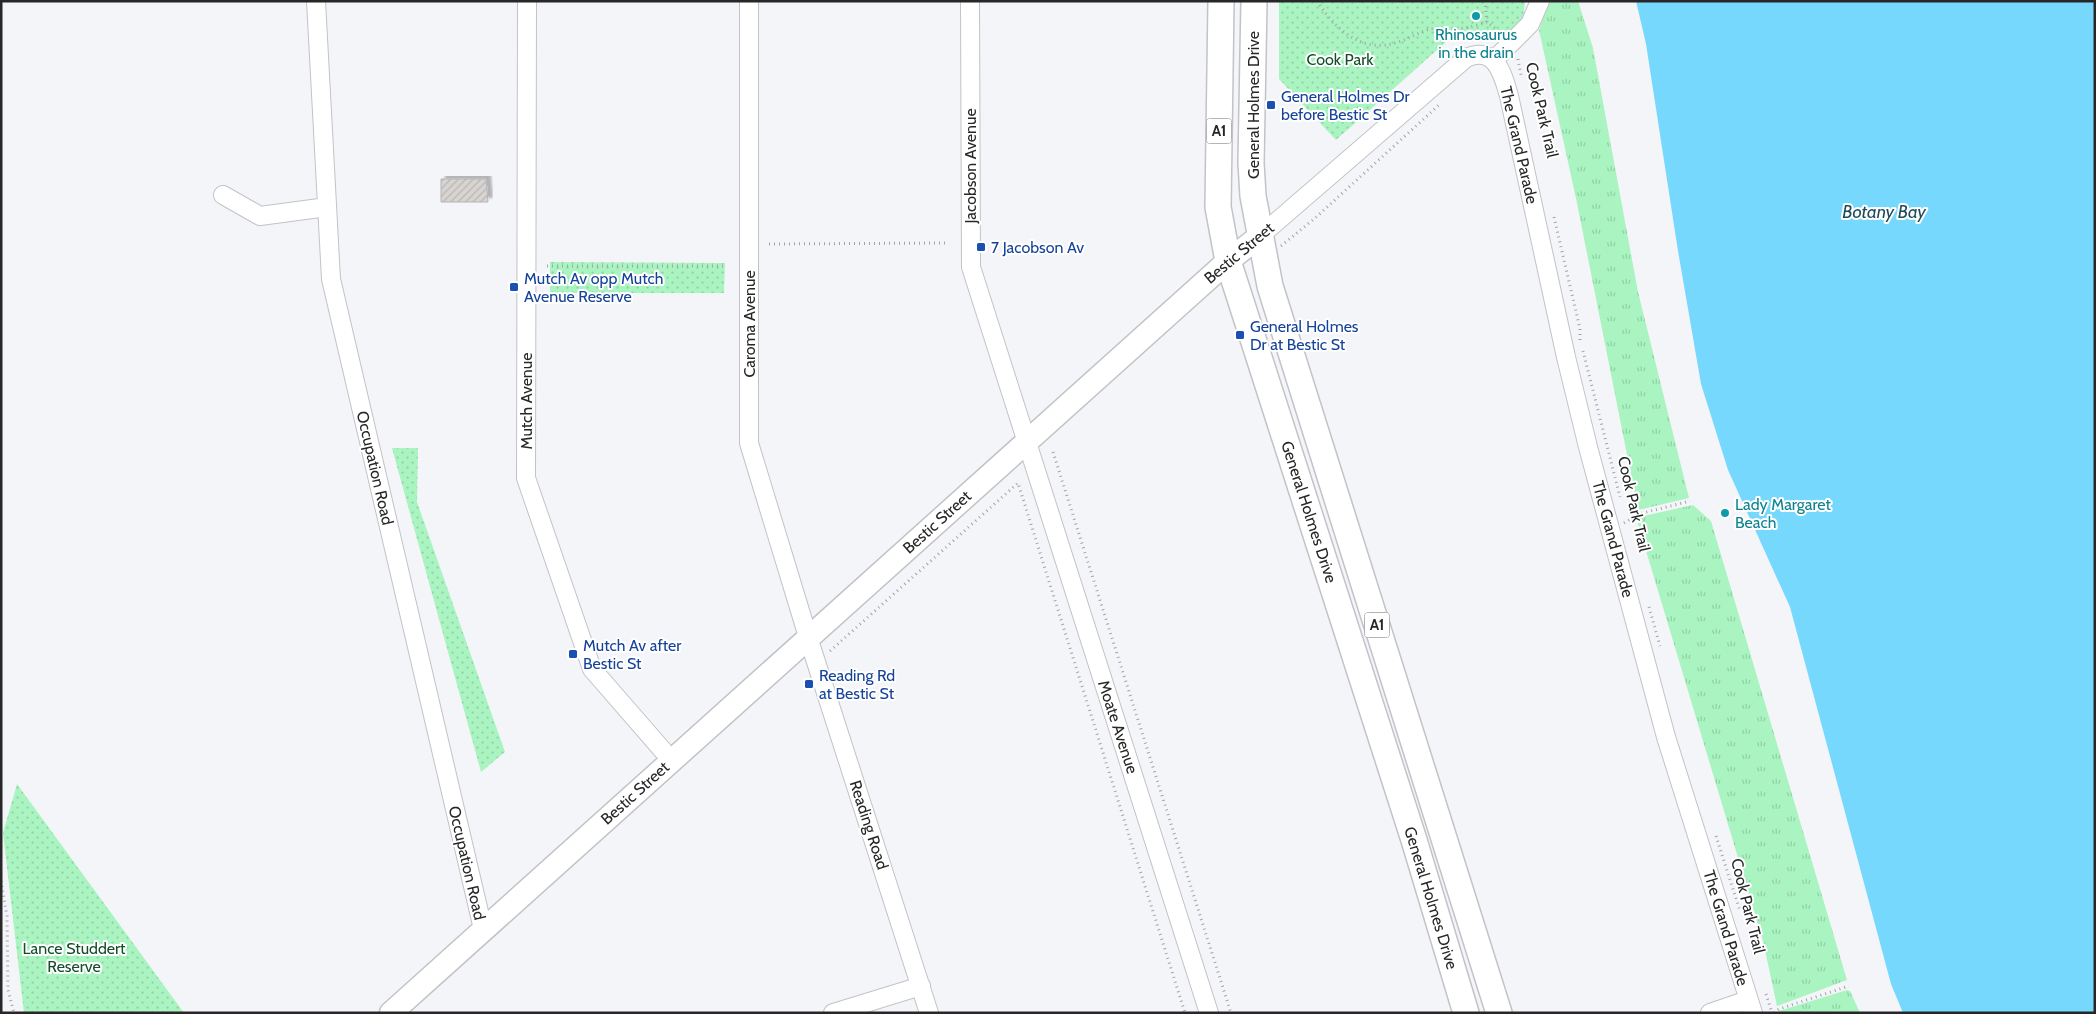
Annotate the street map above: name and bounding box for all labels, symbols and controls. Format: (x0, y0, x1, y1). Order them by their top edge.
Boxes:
marker: Rhinosaurus in the drain (1470, 10, 1482, 22)
place label: Rhinosaurus in the drain (1435, 25, 1517, 62)
street label: General Holmes Drive (1244, 31, 1263, 179)
park label: Cook Park (1307, 50, 1374, 69)
street label: Cook Park Trail (1522, 60, 1562, 160)
street label: The Grand Parade (1496, 84, 1542, 206)
place label: General Holmes Dr before Bestic St (1281, 87, 1411, 124)
marker: General Holmes Dr before Bestic St (1265, 99, 1277, 111)
street label: Jacobson Avenue (961, 108, 980, 225)
road number: A1 (1206, 118, 1232, 144)
water label: Botany Bay (1842, 201, 1926, 223)
street label: Bestic Street (1200, 218, 1278, 288)
place label: 7 Jacobson Av (991, 238, 1084, 257)
marker: 7 Jacobson Av (975, 241, 987, 253)
place label: Mutch Av opp Mutch Avenue Reserve (524, 269, 664, 306)
street label: Caroma Avenue (740, 270, 759, 378)
marker: Mutch Av opp Mutch Avenue Reserve (508, 281, 520, 293)
place label: General Holmes Dr at Bestic St (1250, 317, 1359, 354)
marker: General Holmes Dr at Bestic St (1234, 329, 1246, 341)
street label: Mutch Avenue (517, 353, 536, 449)
street label: Occupation Road (353, 409, 397, 527)
street label: General Holmes Drive (1277, 439, 1341, 585)
street label: Cook Park Trail (1614, 454, 1654, 554)
street label: The Grand Parade (1588, 479, 1638, 599)
street label: Bestic Street (899, 486, 975, 558)
place label: Lady Margaret Beach (1735, 495, 1831, 532)
marker: Lady Margaret Beach (1719, 507, 1731, 519)
road number: A1 (1364, 612, 1390, 638)
place label: Mutch Av after Bestic St (583, 636, 682, 673)
marker: Mutch Av after Bestic St (567, 648, 579, 660)
place label: Reading Rd at Bestic St (819, 666, 895, 703)
marker: Reading Rd at Bestic St (803, 678, 815, 690)
street label: Moate Avenue (1094, 678, 1142, 776)
street label: Bestic Street (597, 757, 673, 829)
street label: Reading Road (846, 778, 892, 872)
street label: Occupation Road (445, 804, 489, 922)
street label: General Holmes Drive (1400, 824, 1462, 972)
street label: Cook Park Trail (1727, 856, 1769, 956)
street label: The Grand Parade (1699, 868, 1753, 988)
park label: Lance Studdert Reserve (23, 939, 126, 976)

